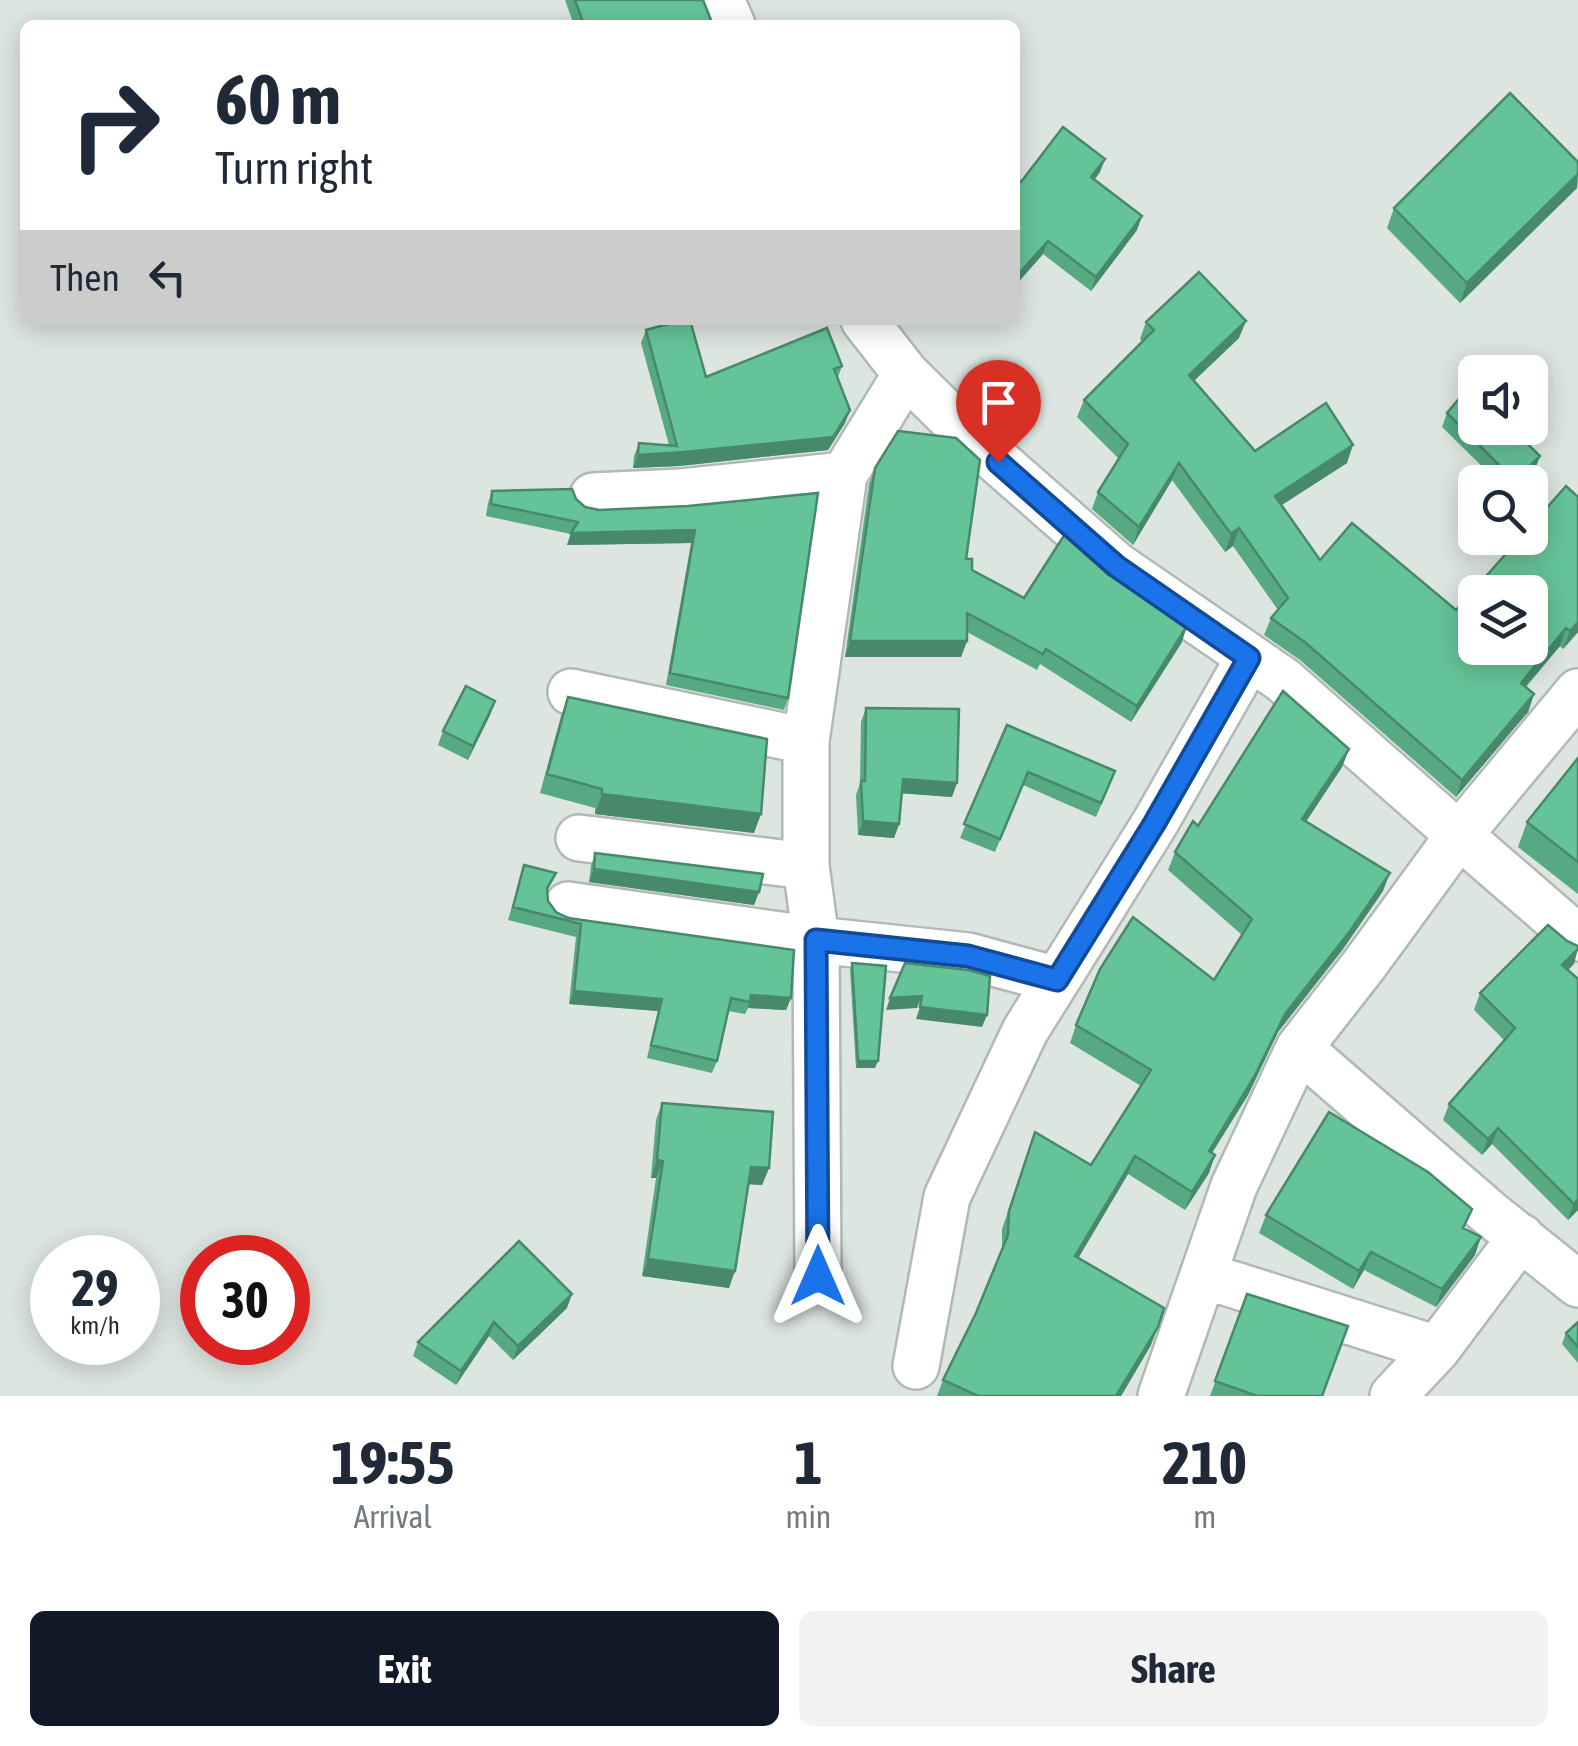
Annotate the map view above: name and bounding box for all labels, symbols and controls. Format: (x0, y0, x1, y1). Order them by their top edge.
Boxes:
text: 60 m (215, 59, 341, 139)
icon: right (50, 60, 180, 190)
text: Turn right (215, 142, 373, 194)
icon: left (140, 250, 195, 305)
text: Then (50, 256, 120, 299)
map controls (1458, 355, 1548, 665)
button: sound (1458, 355, 1548, 445)
pin (956, 360, 1041, 463)
icon: arrive (971, 375, 1026, 430)
button: search (1458, 465, 1548, 555)
button: layers (1458, 575, 1548, 665)
position arrow (766, 1224, 870, 1328)
speed limit sign: 30 (180, 1235, 310, 1365)
text: 29 (71, 1259, 118, 1317)
text: km/h (70, 1311, 120, 1339)
text: 19:55 (331, 1428, 454, 1497)
text: 1 (794, 1428, 823, 1497)
text: 210 (1162, 1428, 1247, 1497)
text: Arrival (354, 1498, 432, 1535)
text: min (785, 1498, 831, 1535)
text: m (1193, 1498, 1216, 1535)
button: Exit (30, 1611, 779, 1726)
button: Share (799, 1611, 1548, 1726)

